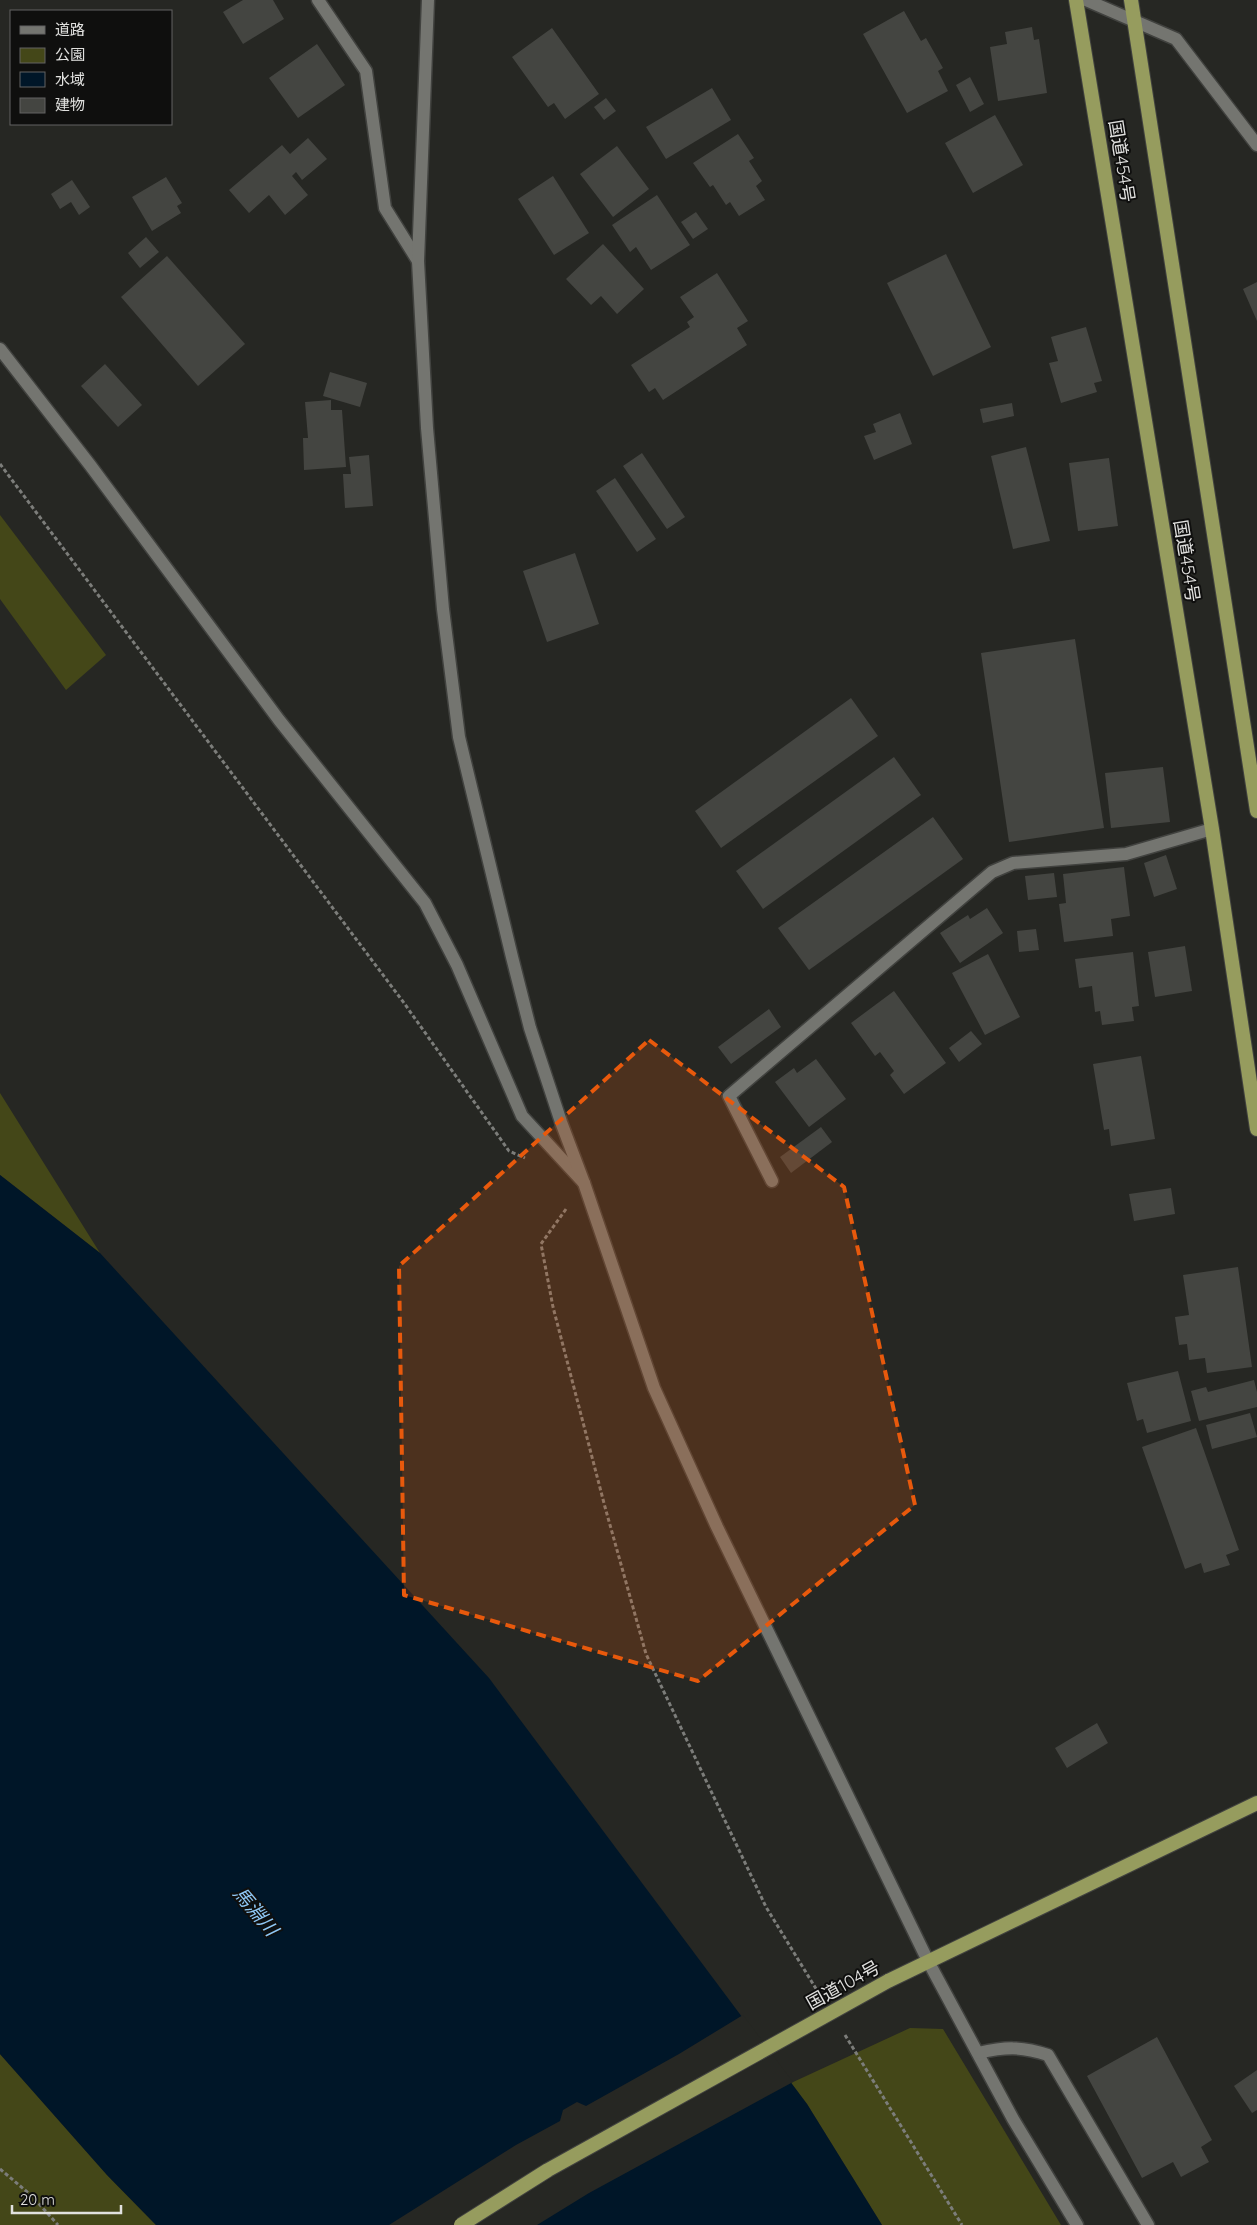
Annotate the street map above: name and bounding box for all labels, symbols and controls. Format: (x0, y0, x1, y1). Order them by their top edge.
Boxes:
legend (10, 10, 172, 125)
text: 道路 (55, 20, 85, 39)
text: 公園 (55, 45, 85, 64)
text: 水域 (55, 70, 85, 89)
text: 建物 (55, 95, 85, 114)
street label: 国道454号 (1104, 118, 1140, 204)
street label: 国道454号 (1169, 518, 1205, 604)
water label: 馬淵川 (228, 1881, 285, 1942)
street label: 国道104号 (802, 1955, 884, 2015)
scale bar (12, 2182, 121, 2214)
text: 20 m (20, 2190, 55, 2209)

